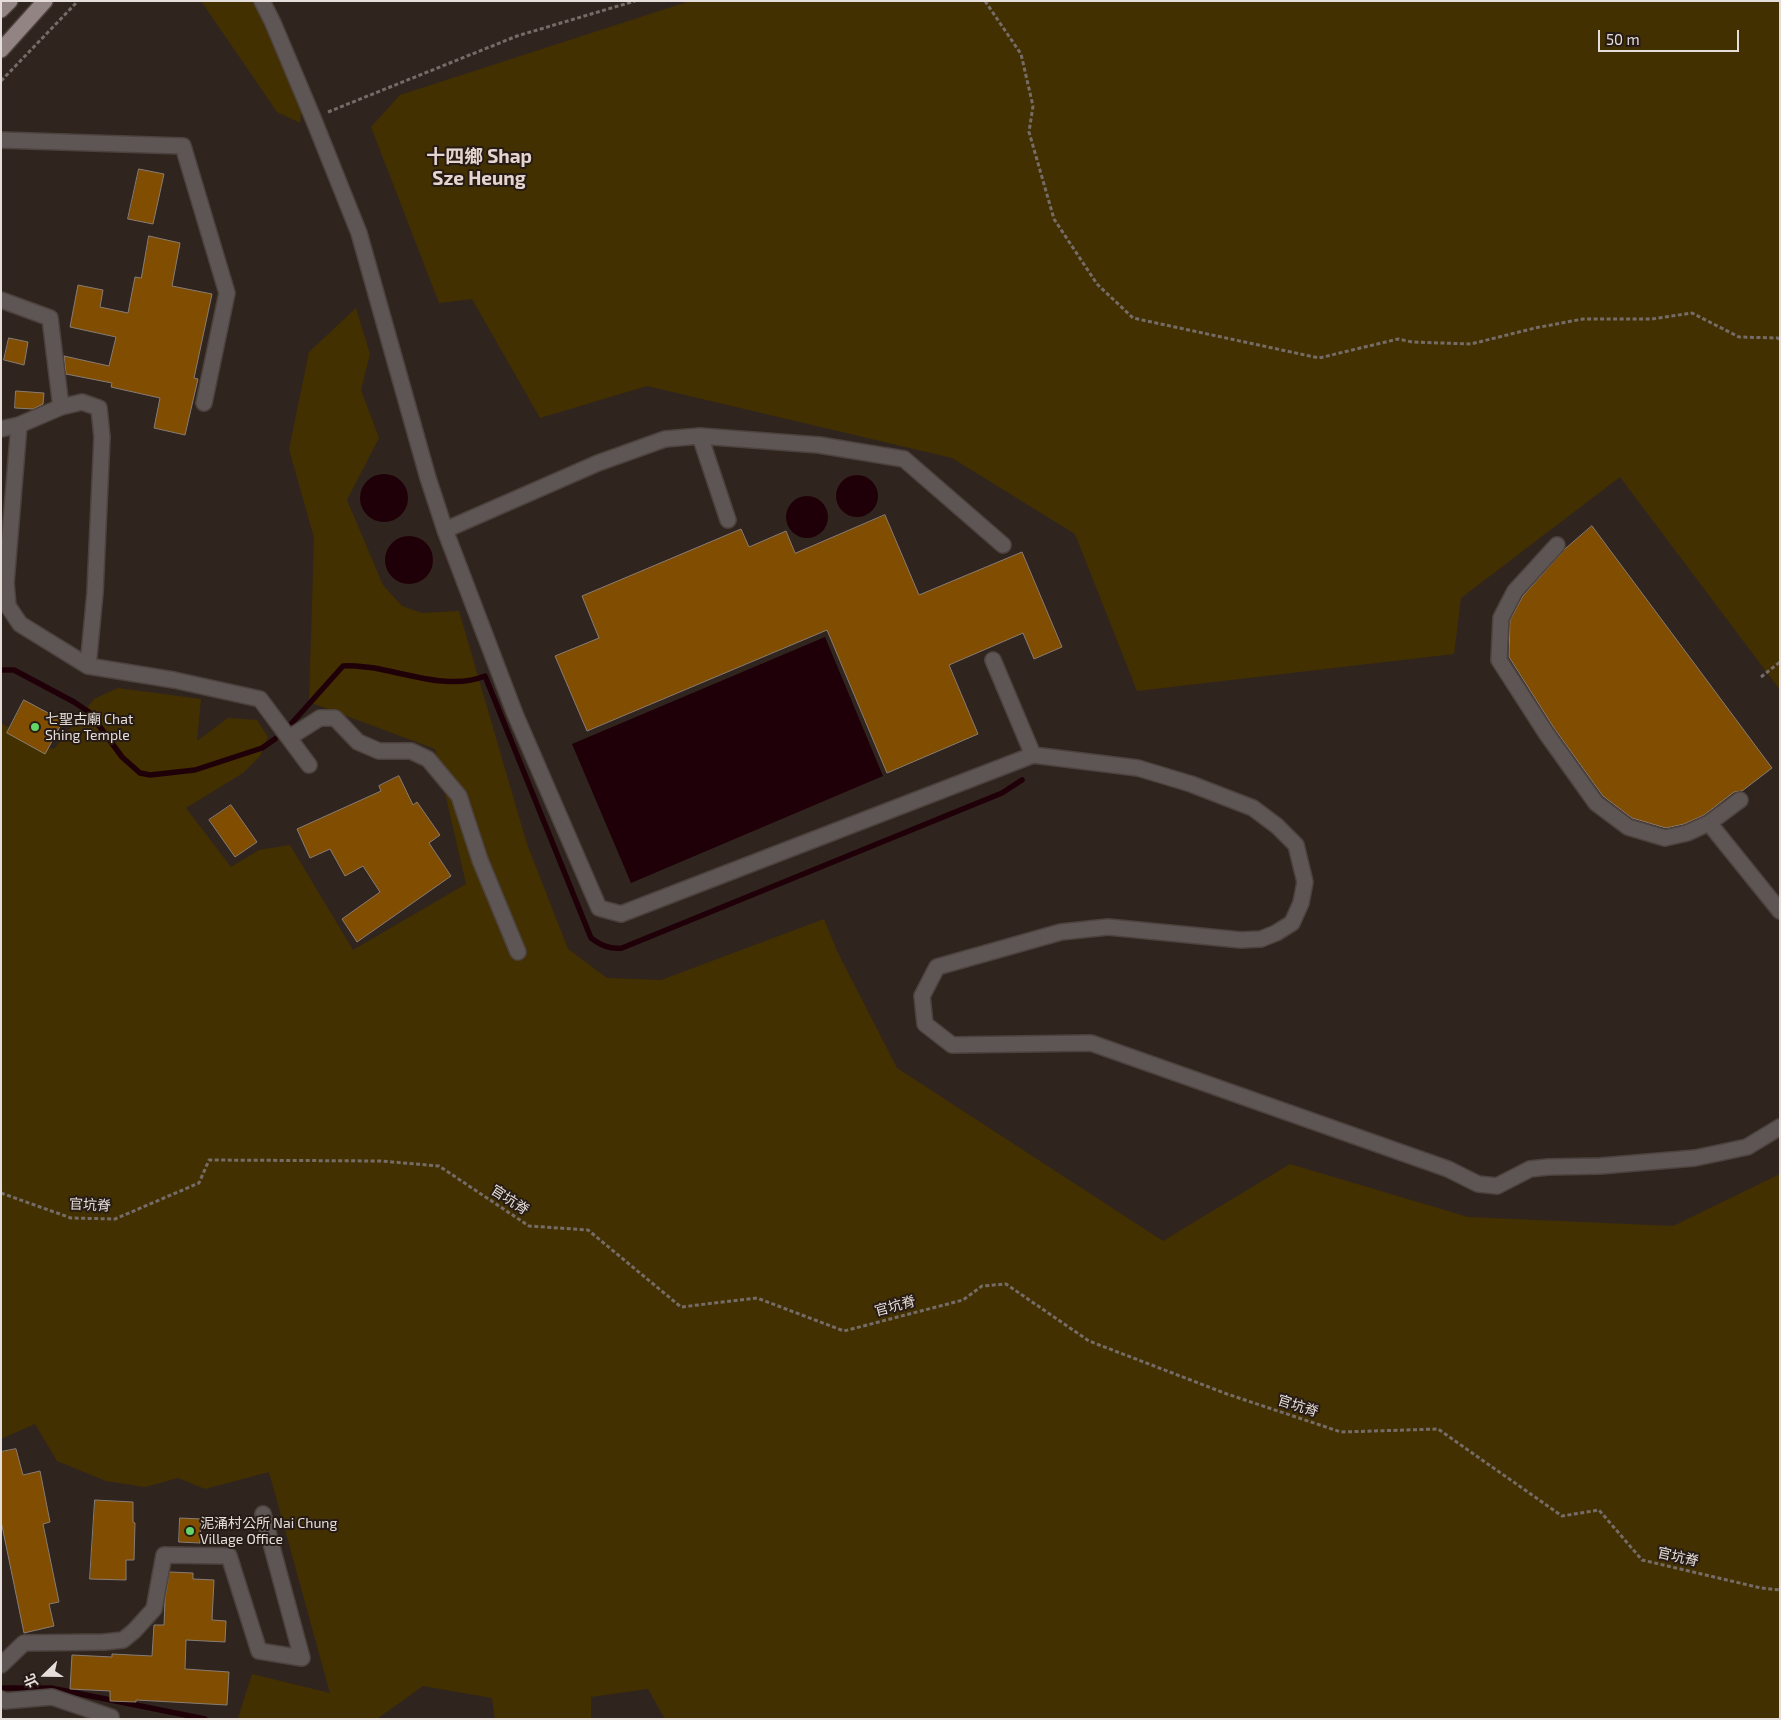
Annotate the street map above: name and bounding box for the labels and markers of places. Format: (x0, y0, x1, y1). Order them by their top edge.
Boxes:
place label: 七聖古廟 Chat Shing Temple (45, 711, 133, 744)
marker: 七聖古廟 Chat Shing Temple (29, 721, 41, 733)
place label: 泥涌村公所 Nai Chung Village Office (200, 1515, 337, 1548)
marker: 泥涌村公所 Nai Chung Village Office (184, 1525, 196, 1537)

